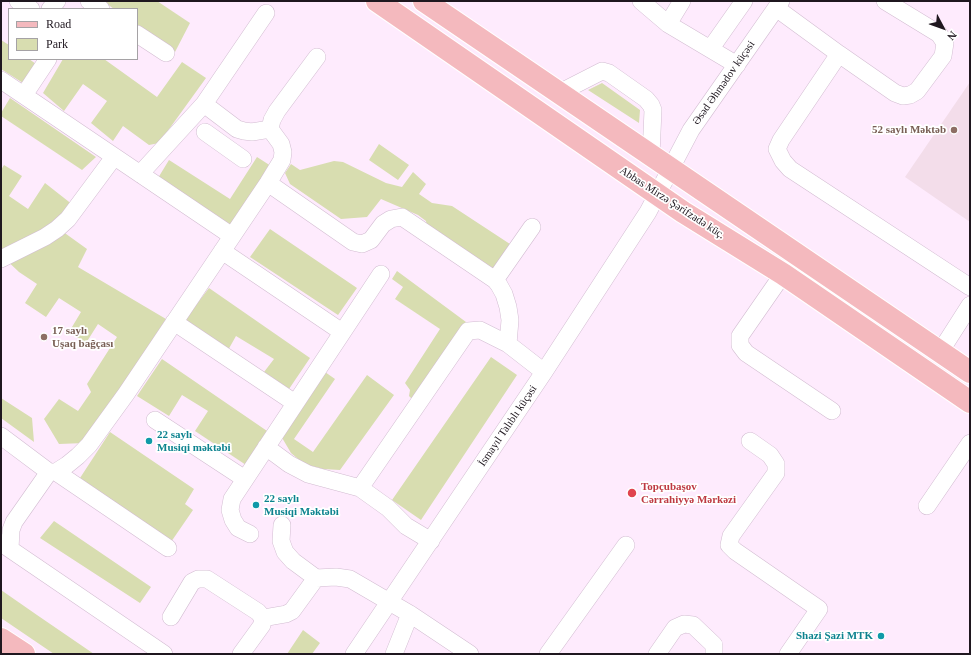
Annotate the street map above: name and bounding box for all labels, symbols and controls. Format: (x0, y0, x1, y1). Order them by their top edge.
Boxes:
legend (8, 8, 138, 60)
north arrow (923, 8, 963, 48)
text: Road (46, 17, 71, 31)
text: N (945, 29, 959, 43)
text: Park (46, 37, 68, 51)
street label: Əsəd Əhmədov küçəsi (690, 38, 758, 128)
place label: 52 saylı Məktəb (872, 123, 946, 137)
marker: 52 saylı Məktəb (949, 125, 959, 135)
street label: Abbas Mirzə Şərifzadə küç. (617, 164, 727, 242)
place label: 17 saylı Uşaq bağçası (52, 324, 113, 350)
marker: 17 saylı Uşaq bağçası (39, 332, 49, 342)
street label: İsmayıl Talıblı küçəsi (476, 383, 540, 469)
place label: 22 saylı Musiqi məktəbi (157, 428, 231, 454)
marker: 22 saylı Musiqi məktəbi (144, 436, 154, 446)
place label: Topçubaşov Cərrahiyyə Mərkəzi (641, 480, 736, 506)
marker: Topçubaşov Cərrahiyyə Mərkəzi (626, 487, 638, 499)
place label: 22 saylı Musiqi Məktəbi (264, 492, 339, 518)
marker: 22 saylı Musiqi Məktəbi (251, 500, 261, 510)
place label: Shazi Şazi MTK (796, 629, 873, 643)
marker: Shazi Şazi MTK (876, 631, 886, 641)

